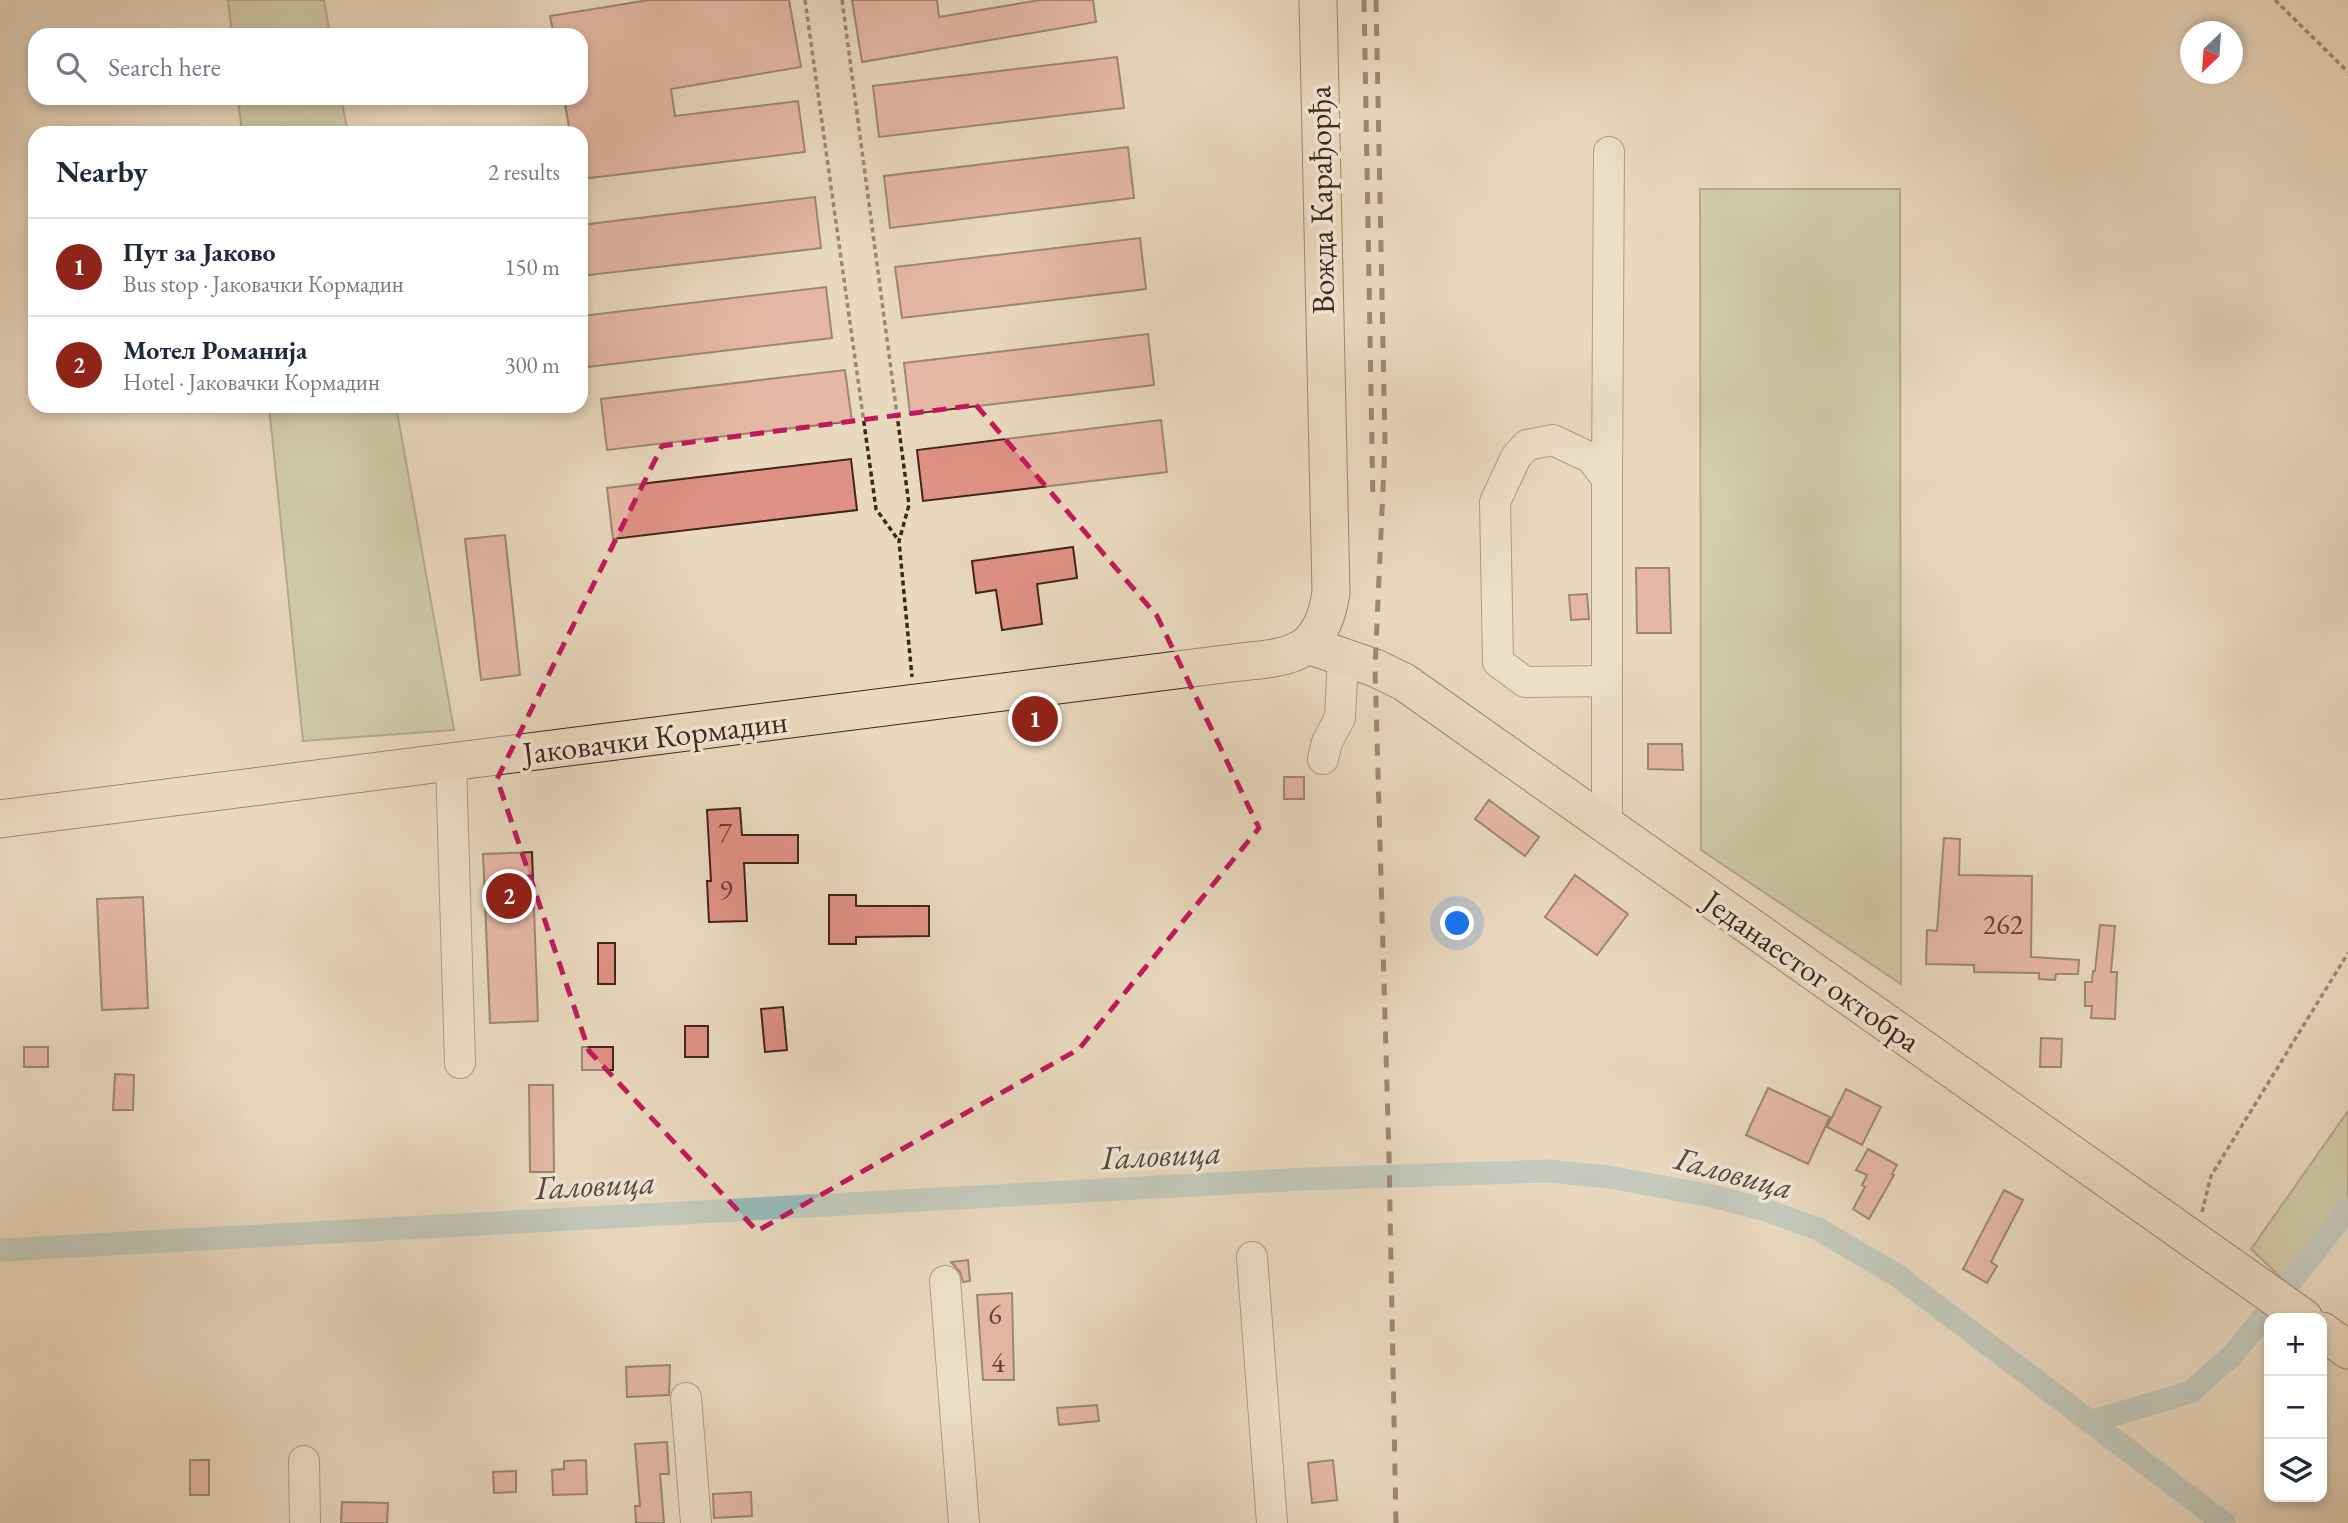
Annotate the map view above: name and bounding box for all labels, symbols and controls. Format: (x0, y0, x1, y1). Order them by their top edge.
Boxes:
north arrow (2180, 21, 2243, 84)
search box (28, 28, 588, 105)
icon: search (52, 48, 90, 86)
text: Search here (108, 50, 221, 84)
street label: Вожда Карађорђа (1298, 85, 1344, 315)
text: Nearby (56, 152, 148, 191)
text: 2 results (488, 157, 560, 187)
text: Пут за Јаково (123, 235, 276, 269)
text: 1 (73, 252, 85, 282)
text: 150 m (504, 252, 560, 282)
text: Bus stop · Јаковачки Кормадин (123, 269, 404, 299)
text: Мотел Романија (123, 333, 307, 367)
text: 2 (73, 350, 85, 380)
text: 300 m (504, 350, 560, 380)
text: Hotel · Јаковачки Кормадин (123, 367, 380, 397)
pin: 1 (1012, 693, 1058, 745)
street label: Јаковачки Кормадин (517, 700, 790, 774)
house number: 7 (718, 814, 732, 850)
pin: 2 (486, 870, 532, 922)
house number: 9 (719, 871, 733, 907)
street label: Једанаестог октобра (1693, 879, 1929, 1062)
your location (1440, 906, 1474, 940)
house number: 262 (1983, 906, 2024, 942)
water label: Галовица (1099, 1130, 1222, 1179)
water label: Галовица (1669, 1136, 1798, 1209)
water label: Галовица (533, 1160, 656, 1209)
house number: 6 (988, 1296, 1002, 1332)
map controls (2264, 1313, 2327, 1502)
button: + (2264, 1313, 2327, 1376)
house number: 4 (991, 1344, 1005, 1380)
button: − (2264, 1376, 2327, 1439)
button: layers (2264, 1439, 2327, 1502)

